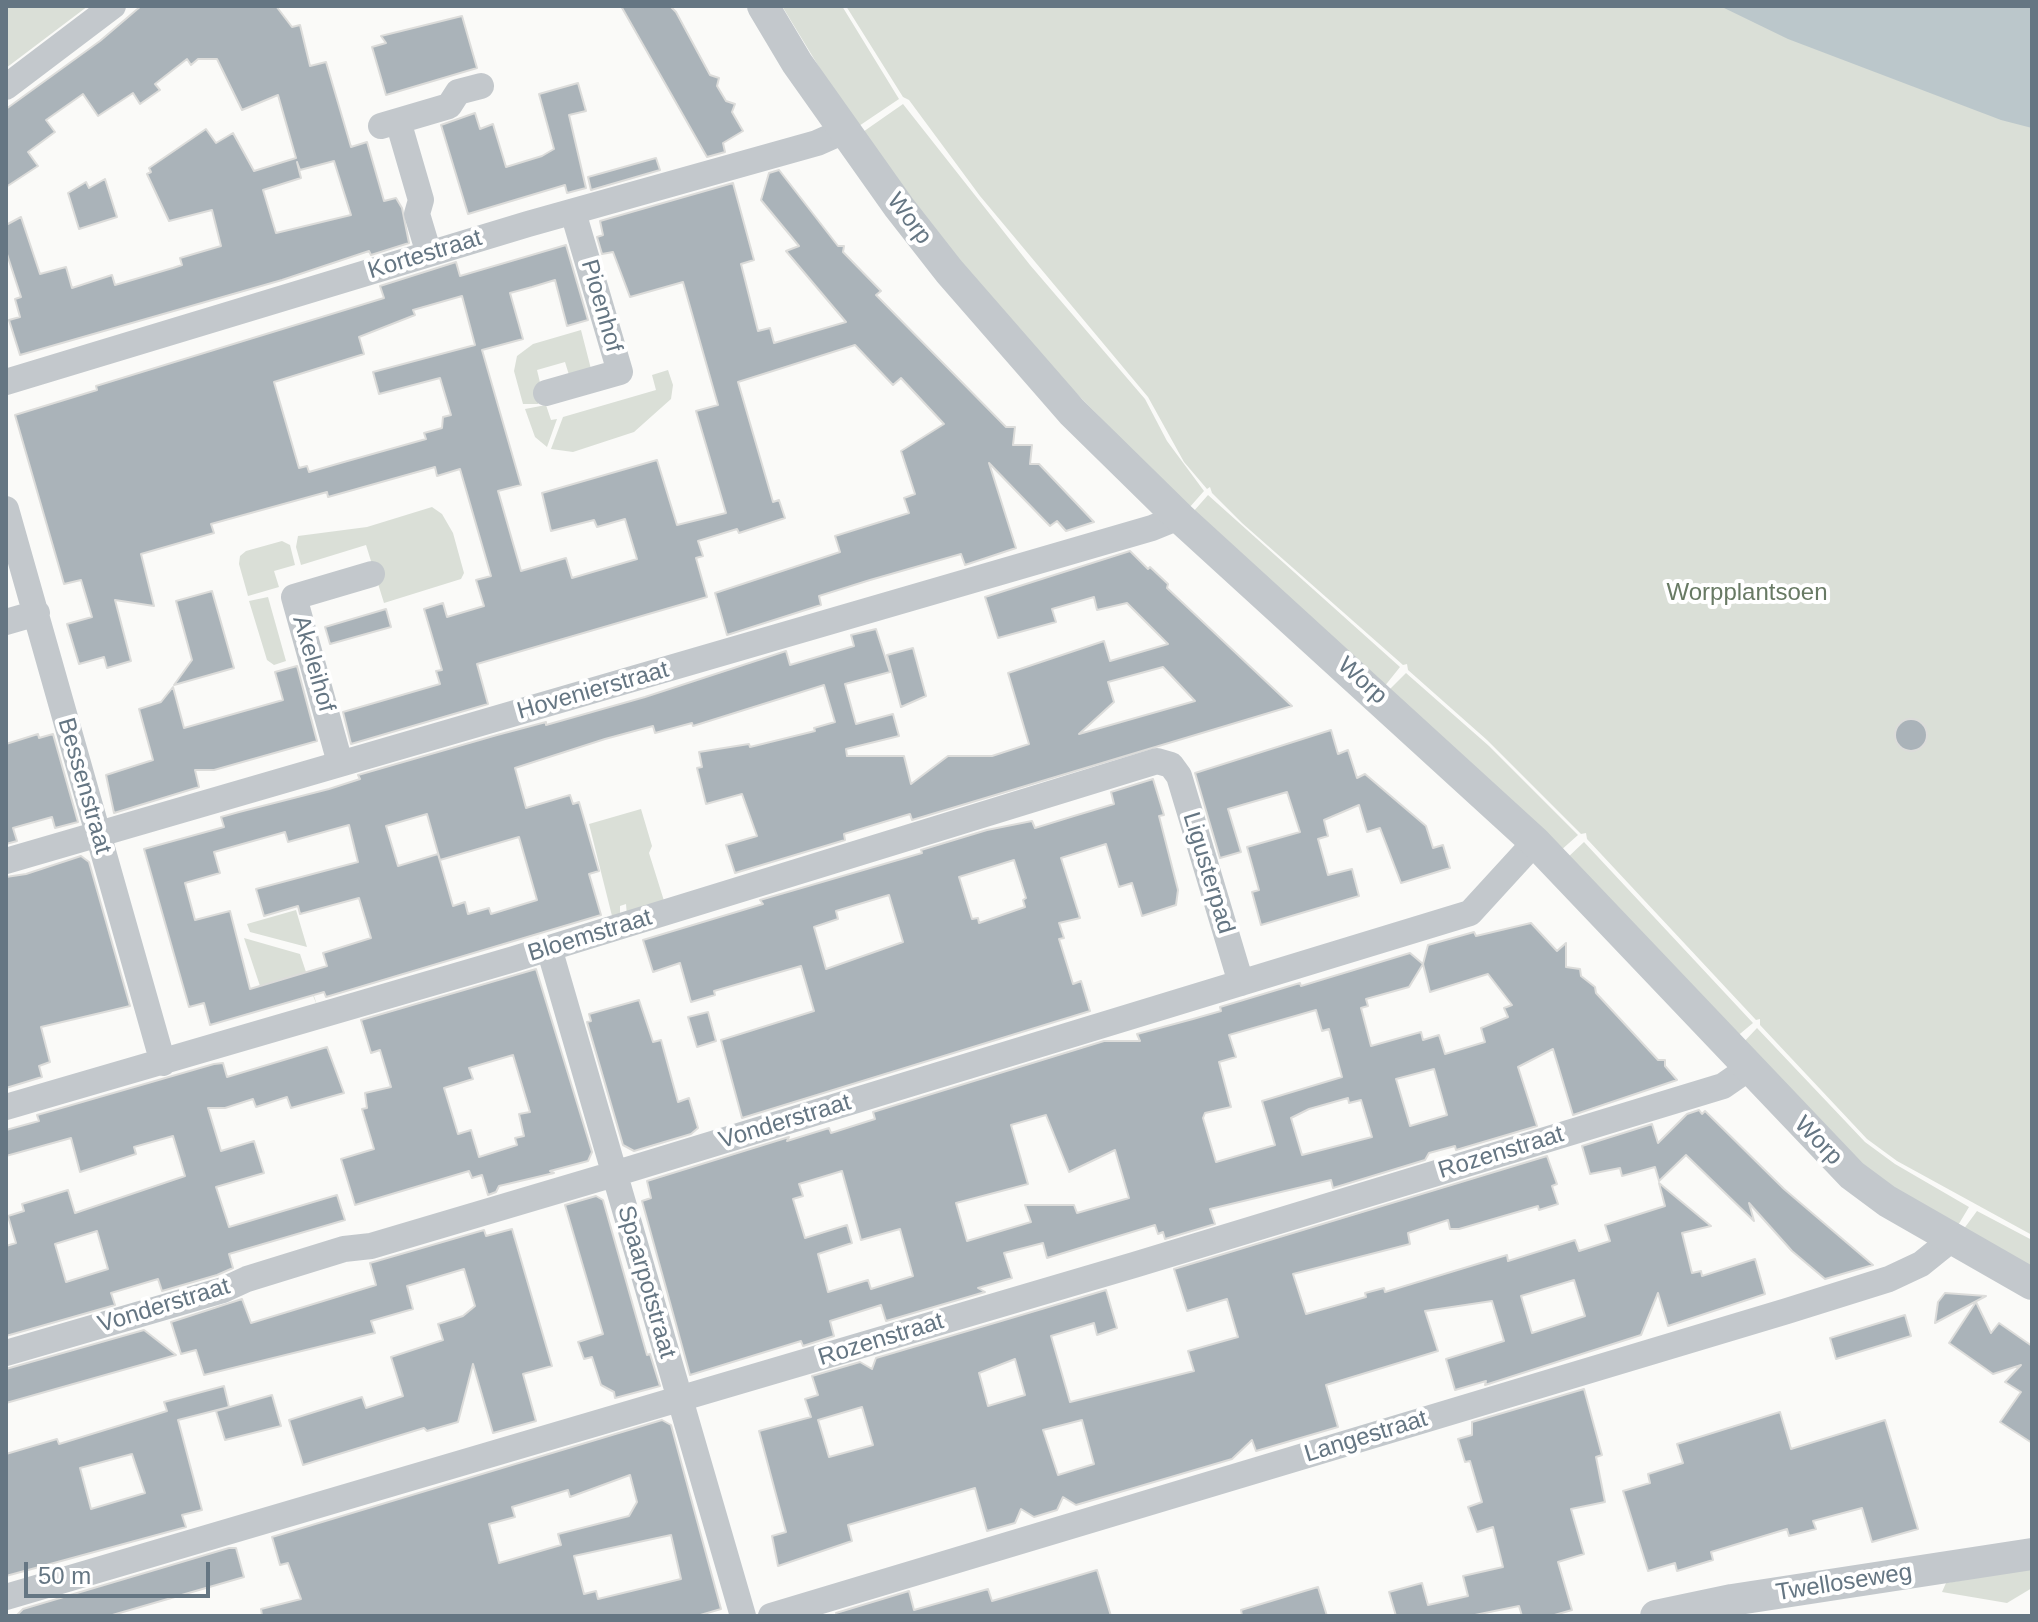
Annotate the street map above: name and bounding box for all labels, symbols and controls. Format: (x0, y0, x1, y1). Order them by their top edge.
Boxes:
street label: Worp (880, 188, 938, 250)
street label: Kortestraat (365, 224, 485, 286)
street label: Pioenhof (574, 256, 628, 356)
park label: Worpplantsoen (1667, 579, 1827, 607)
street label: Akeleihof (286, 613, 340, 715)
street label: Worp (1331, 651, 1393, 711)
street label: Hovenierstraat (514, 656, 672, 726)
street label: Bessenstraat (51, 715, 117, 857)
street label: Ligusterpad (1176, 809, 1240, 937)
street label: Bloemstraat (525, 904, 655, 968)
street label: Vonderstraat (716, 1088, 854, 1156)
street label: Worp (1788, 1111, 1848, 1171)
street label: Rozenstraat (1435, 1120, 1567, 1186)
street label: Spaarpotstraat (610, 1202, 682, 1362)
street label: Vonderstraat (95, 1272, 233, 1340)
street label: Rozenstraat (815, 1307, 947, 1373)
street label: Langestraat (1301, 1405, 1431, 1469)
scale bar (28, 1546, 214, 1596)
street label: Twelloseweg (1774, 1558, 1914, 1608)
text: 50 m (38, 1562, 91, 1589)

